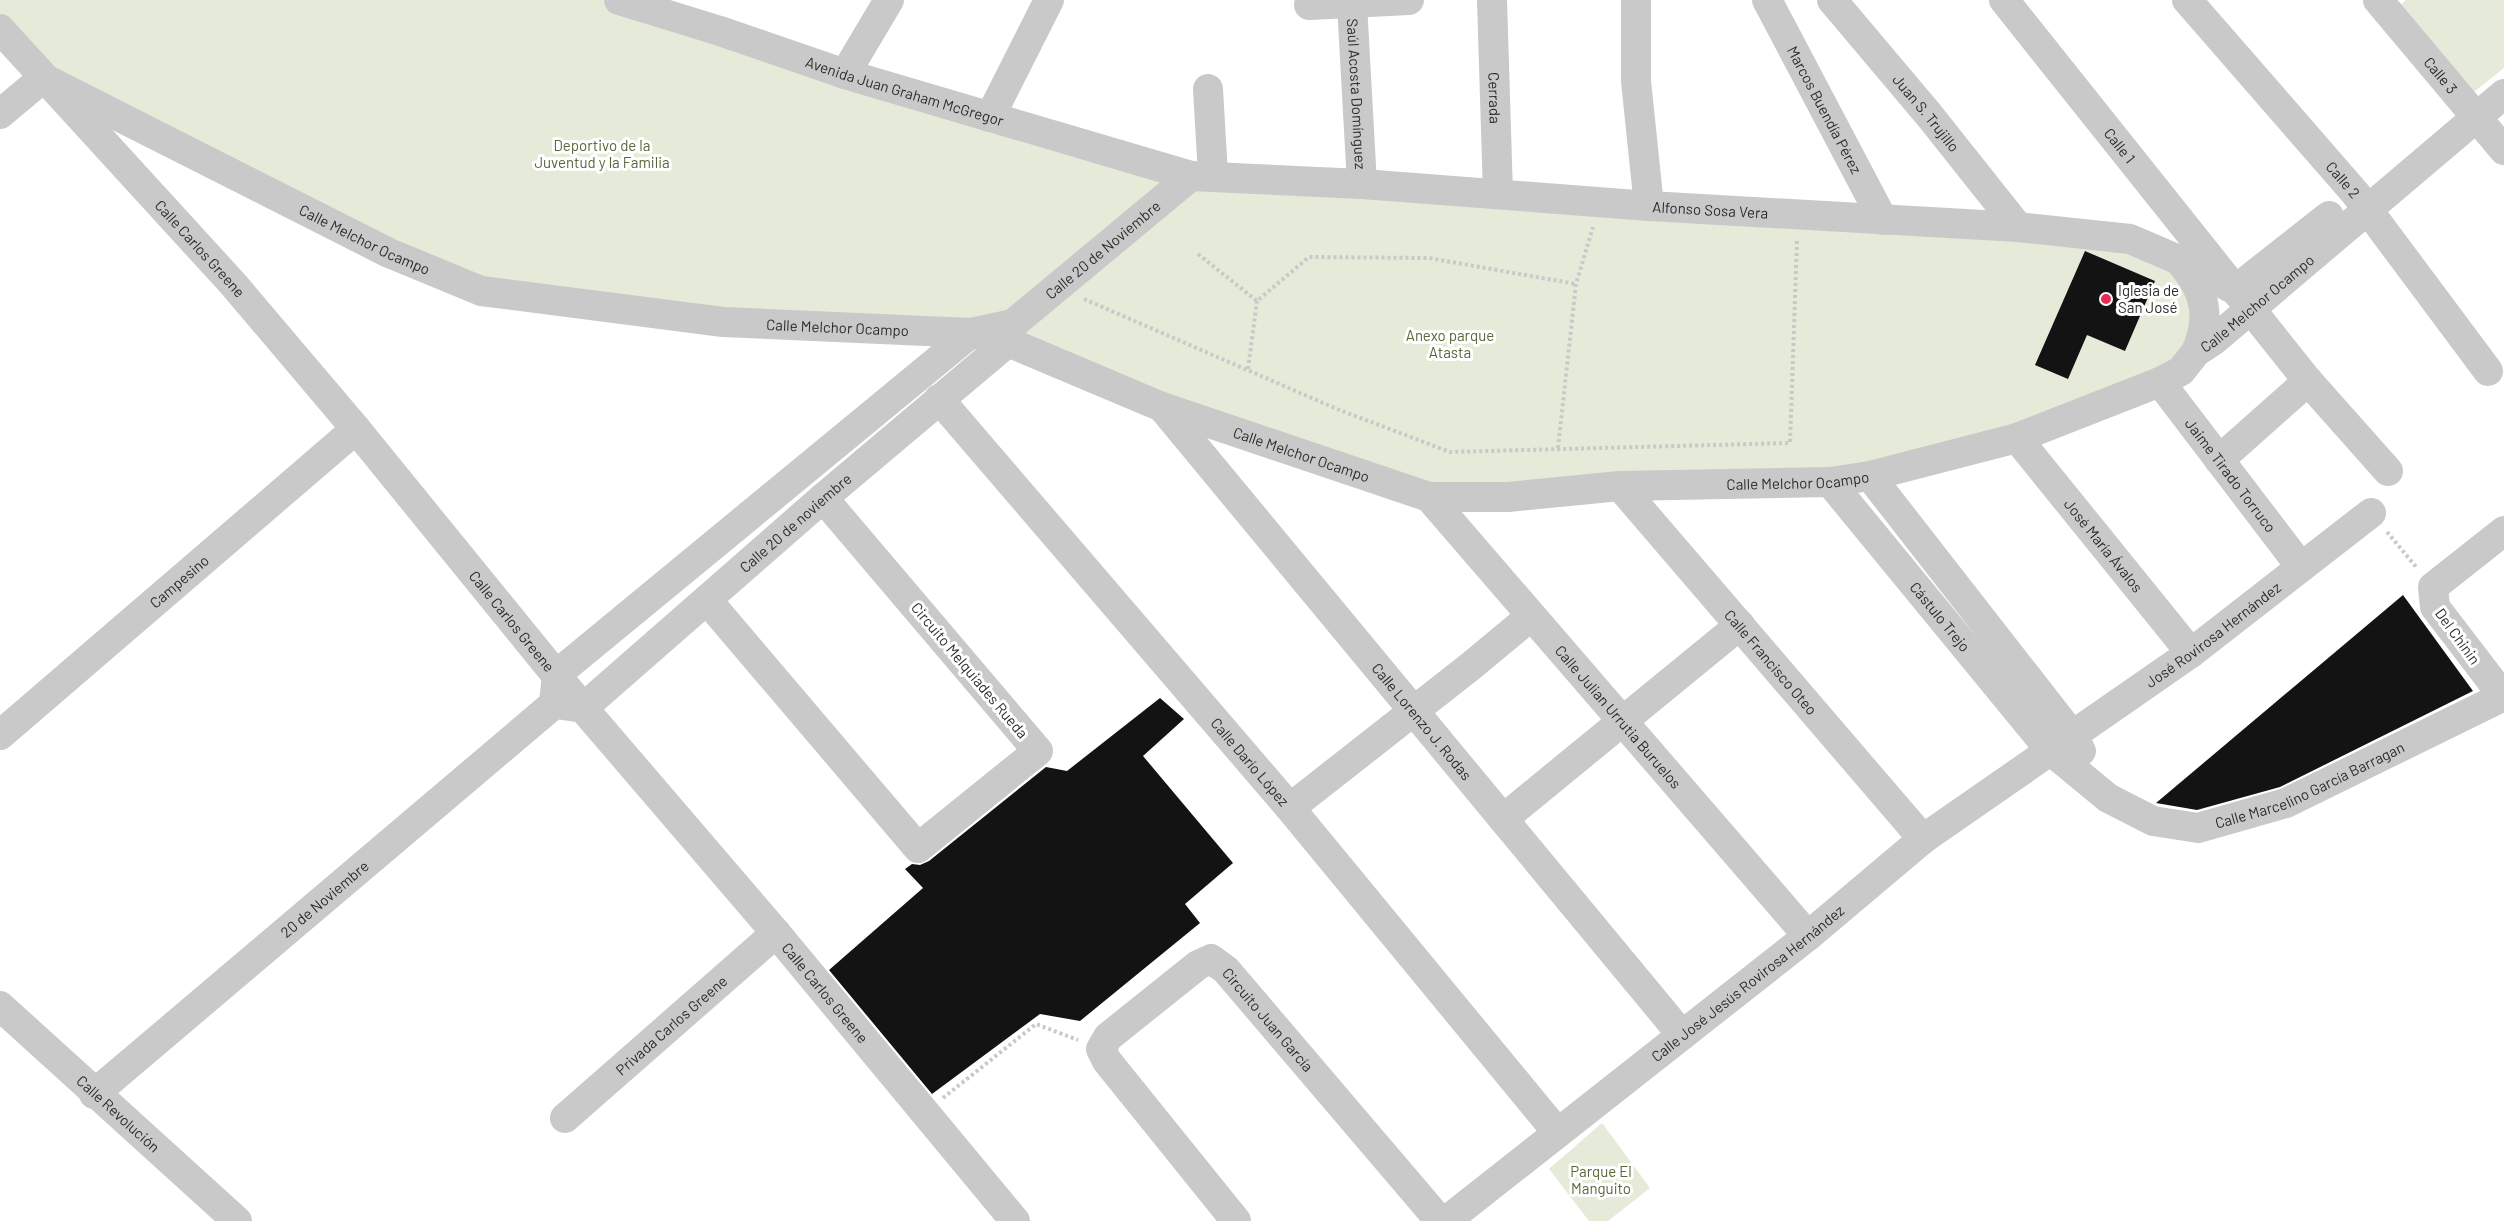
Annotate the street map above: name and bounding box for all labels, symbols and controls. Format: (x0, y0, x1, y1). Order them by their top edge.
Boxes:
street label: Saúl Acosta Domínguez (1344, 18, 1370, 170)
street label: Marcos Buendía Pérez (1784, 43, 1866, 177)
street label: Avenida Juan Graham McGregor (803, 52, 1007, 130)
street label: Calle 3 (2421, 53, 2462, 97)
street label: Juan S. Trujillo (1889, 70, 1963, 155)
street label: Cerrada (1485, 72, 1505, 124)
street label: Calle 1 (2101, 124, 2139, 167)
park label: Deportivo de la Juventud y la Familia (534, 136, 670, 171)
street label: Calle 2 (2323, 157, 2364, 201)
street label: Calle Carlos Greene (151, 196, 249, 301)
street label: Calle 20 de Noviembre (1041, 196, 1164, 303)
street label: Alfonso Sosa Vera (1652, 197, 1769, 222)
street label: Calle Melchor Ocampo (296, 200, 433, 278)
street label: Calle Melchor Ocampo (2197, 250, 2317, 356)
place label: Iglesia de San José (2118, 281, 2179, 316)
marker: Iglesia de San José (2099, 292, 2113, 306)
street label: Calle Melchor Ocampo (766, 315, 909, 339)
park label: Anexo parque Atasta (1406, 326, 1494, 361)
street label: Jaime Tirado Torruco (2182, 414, 2280, 536)
street label: Calle Melchor Ocampo (1231, 423, 1372, 485)
street label: Calle Melchor Ocampo (1726, 467, 1870, 493)
street label: Calle 20 de noviembre (736, 469, 855, 576)
street label: José María Ávalos (2061, 495, 2147, 596)
street label: Campesino (146, 551, 212, 612)
street label: Calle Carlos Greene (466, 567, 559, 675)
street label: Cástulo Trejo (1907, 578, 1974, 655)
street label: José Rovirosa Hernández (2142, 578, 2284, 691)
street label: Circuito Melquiades Rueda (908, 598, 1032, 742)
street label: Del Chinin (2432, 605, 2484, 667)
street label: Calle Francisco Oteo (1721, 606, 1821, 718)
street label: Calle Julian Urrutia Buruelos (1552, 641, 1685, 792)
street label: Calle Lorenzo J. Rodas (1368, 659, 1476, 784)
street label: Calle Darío López (1207, 714, 1293, 810)
street label: Calle Marcelino García Barragan (2213, 737, 2407, 832)
street label: 20 de Noviembre (277, 856, 372, 941)
street label: Calle José Jesús Rovirosa Hernández (1647, 901, 1848, 1065)
street label: Calle Carlos Greene (778, 939, 872, 1046)
street label: Circuito Juan García (1219, 964, 1317, 1075)
street label: Privada Carlos Greene (612, 971, 730, 1079)
street label: Calle Revolución (73, 1071, 164, 1156)
park label: Parque El Manguito (1570, 1162, 1632, 1197)

